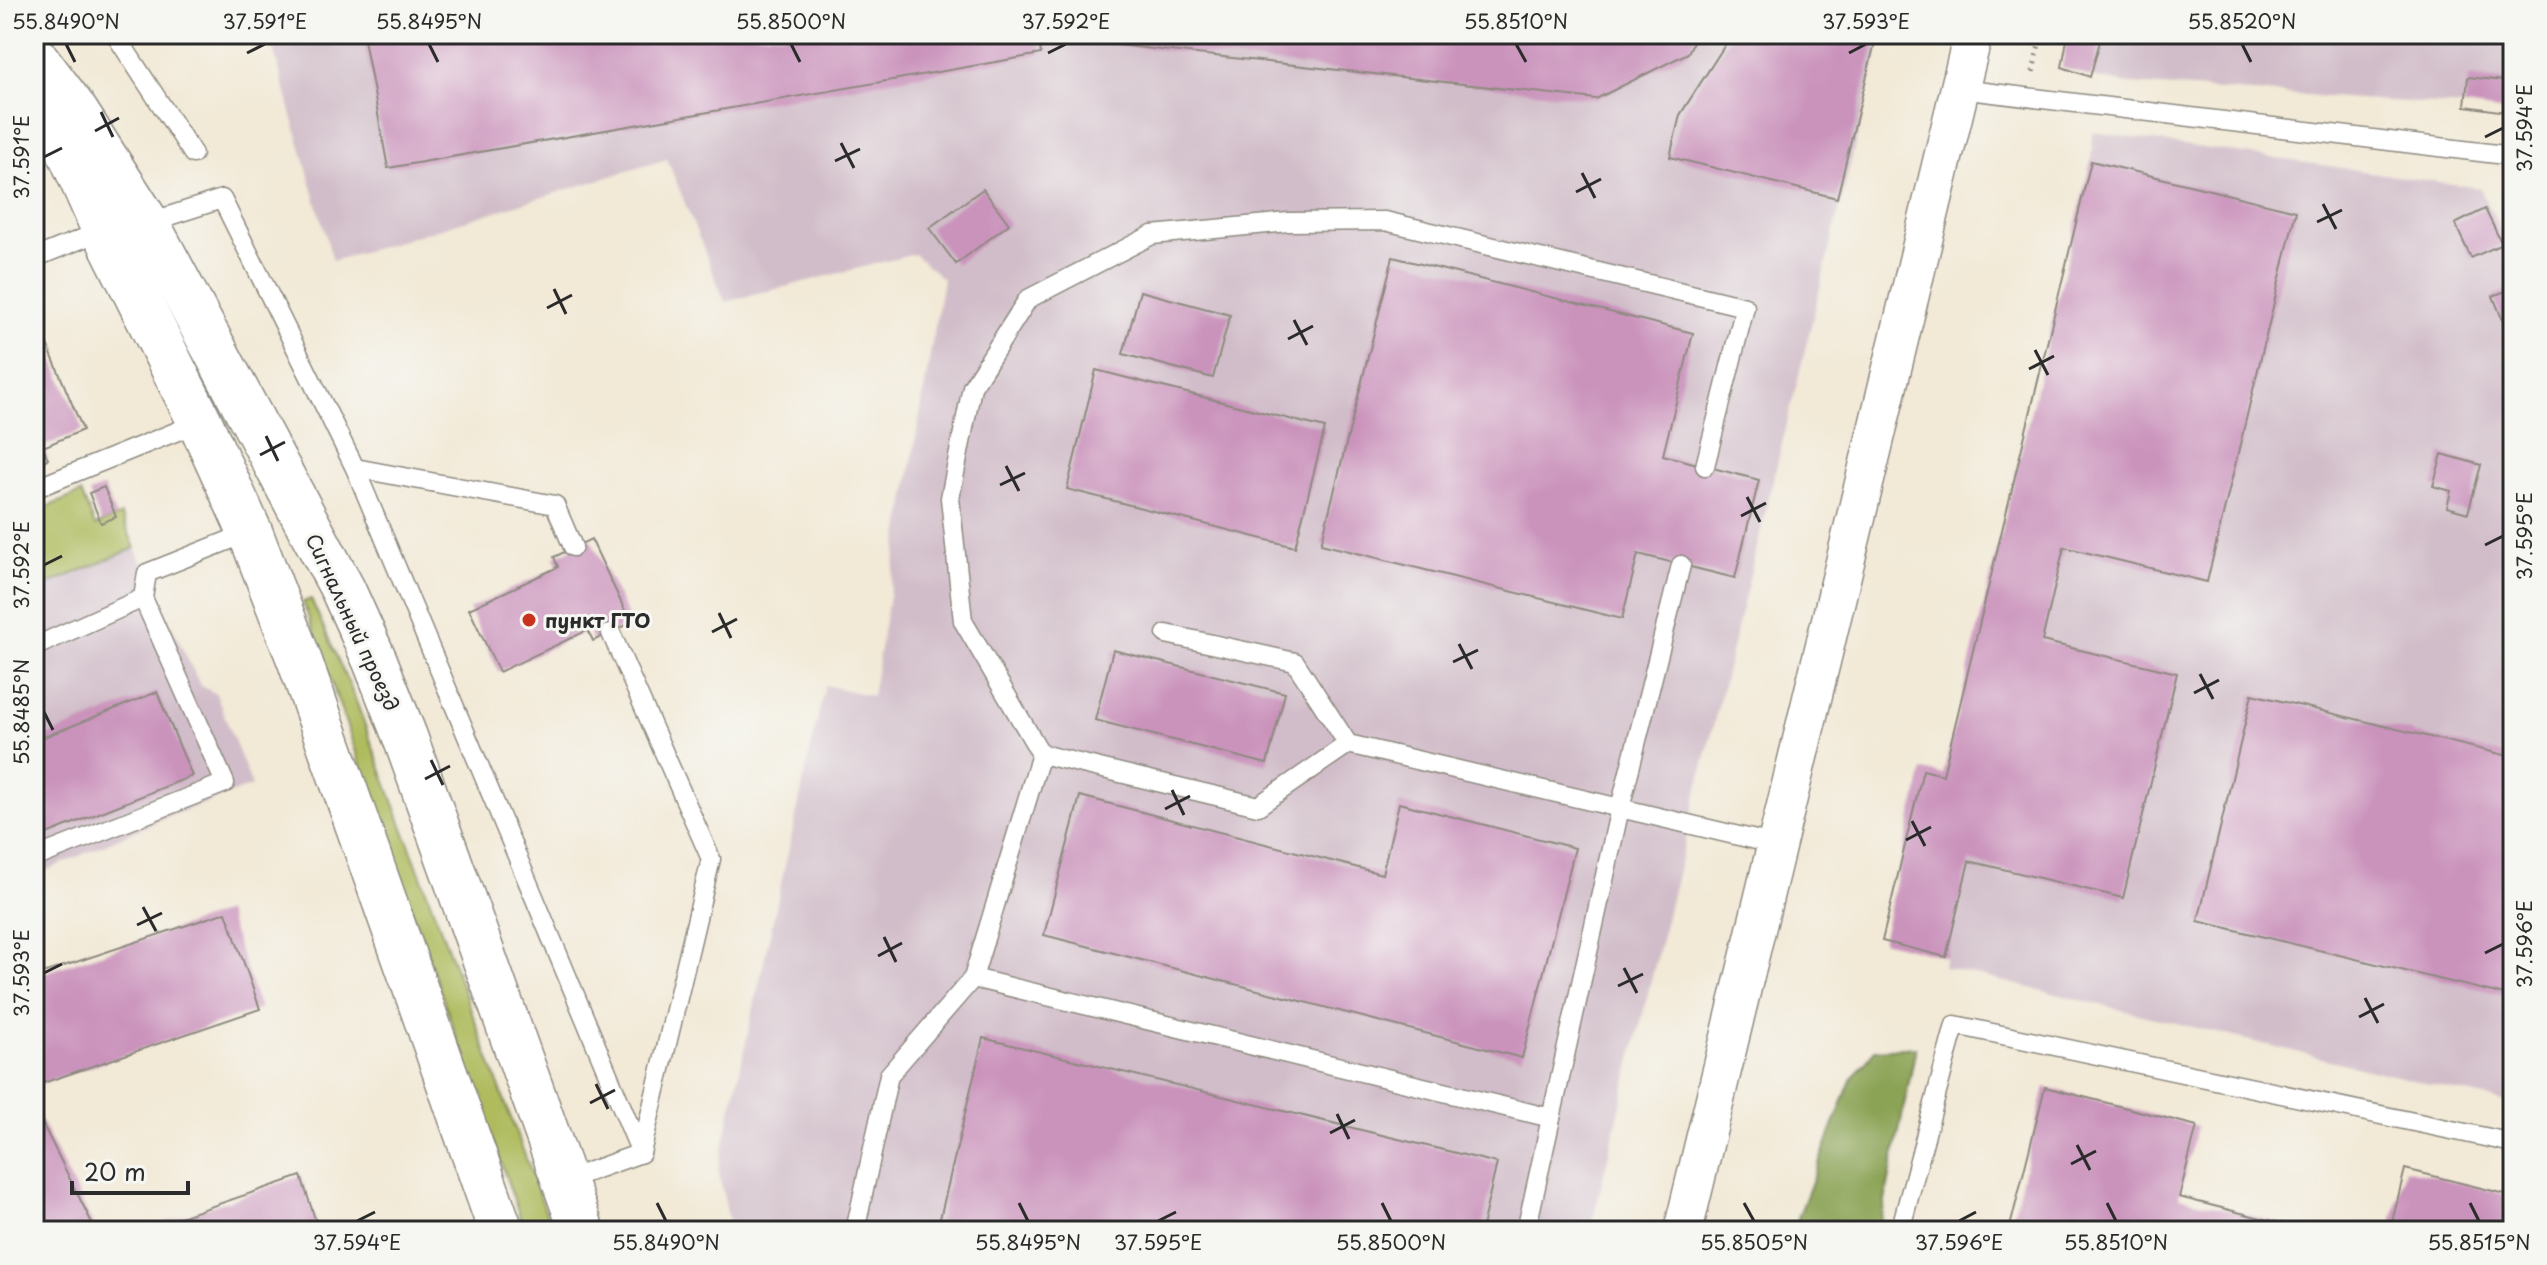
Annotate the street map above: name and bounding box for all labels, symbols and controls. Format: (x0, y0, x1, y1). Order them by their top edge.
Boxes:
text: 55.8490°N (12, 6, 120, 36)
text: 37.591°E (223, 6, 307, 36)
text: 55.8495°N (376, 6, 482, 36)
text: 55.8500°N (736, 6, 846, 36)
text: 37.592°E (1022, 6, 1110, 36)
text: 55.8510°N (1464, 6, 1568, 36)
text: 37.593°E (1822, 6, 1910, 36)
text: 55.8520°N (2188, 6, 2296, 36)
text: 37.594°E (2509, 84, 2539, 172)
text: 37.591°E (6, 115, 36, 199)
text: 37.595°E (2509, 492, 2539, 580)
text: 37.592°E (6, 521, 36, 609)
street label: Сигнальный проезд (299, 528, 407, 716)
place label: пункт ГТО (545, 605, 651, 635)
marker: пункт ГТО (520, 611, 538, 629)
text: 55.8485°N (6, 659, 36, 765)
text: 37.596°E (2509, 900, 2539, 988)
text: 37.593°E (6, 929, 36, 1017)
scale bar (72, 1145, 188, 1195)
text: 20 m (84, 1153, 146, 1189)
text: 37.594°E (313, 1227, 401, 1257)
text: 55.8490°N (612, 1227, 720, 1257)
text: 55.8495°N (975, 1227, 1081, 1257)
text: 37.595°E (1114, 1227, 1202, 1257)
text: 55.8500°N (1336, 1227, 1446, 1257)
text: 55.8505°N (1700, 1227, 1808, 1257)
text: 37.596°E (1915, 1227, 2003, 1257)
text: 55.8510°N (2064, 1227, 2168, 1257)
text: 55.8515°N (2427, 1227, 2531, 1257)

